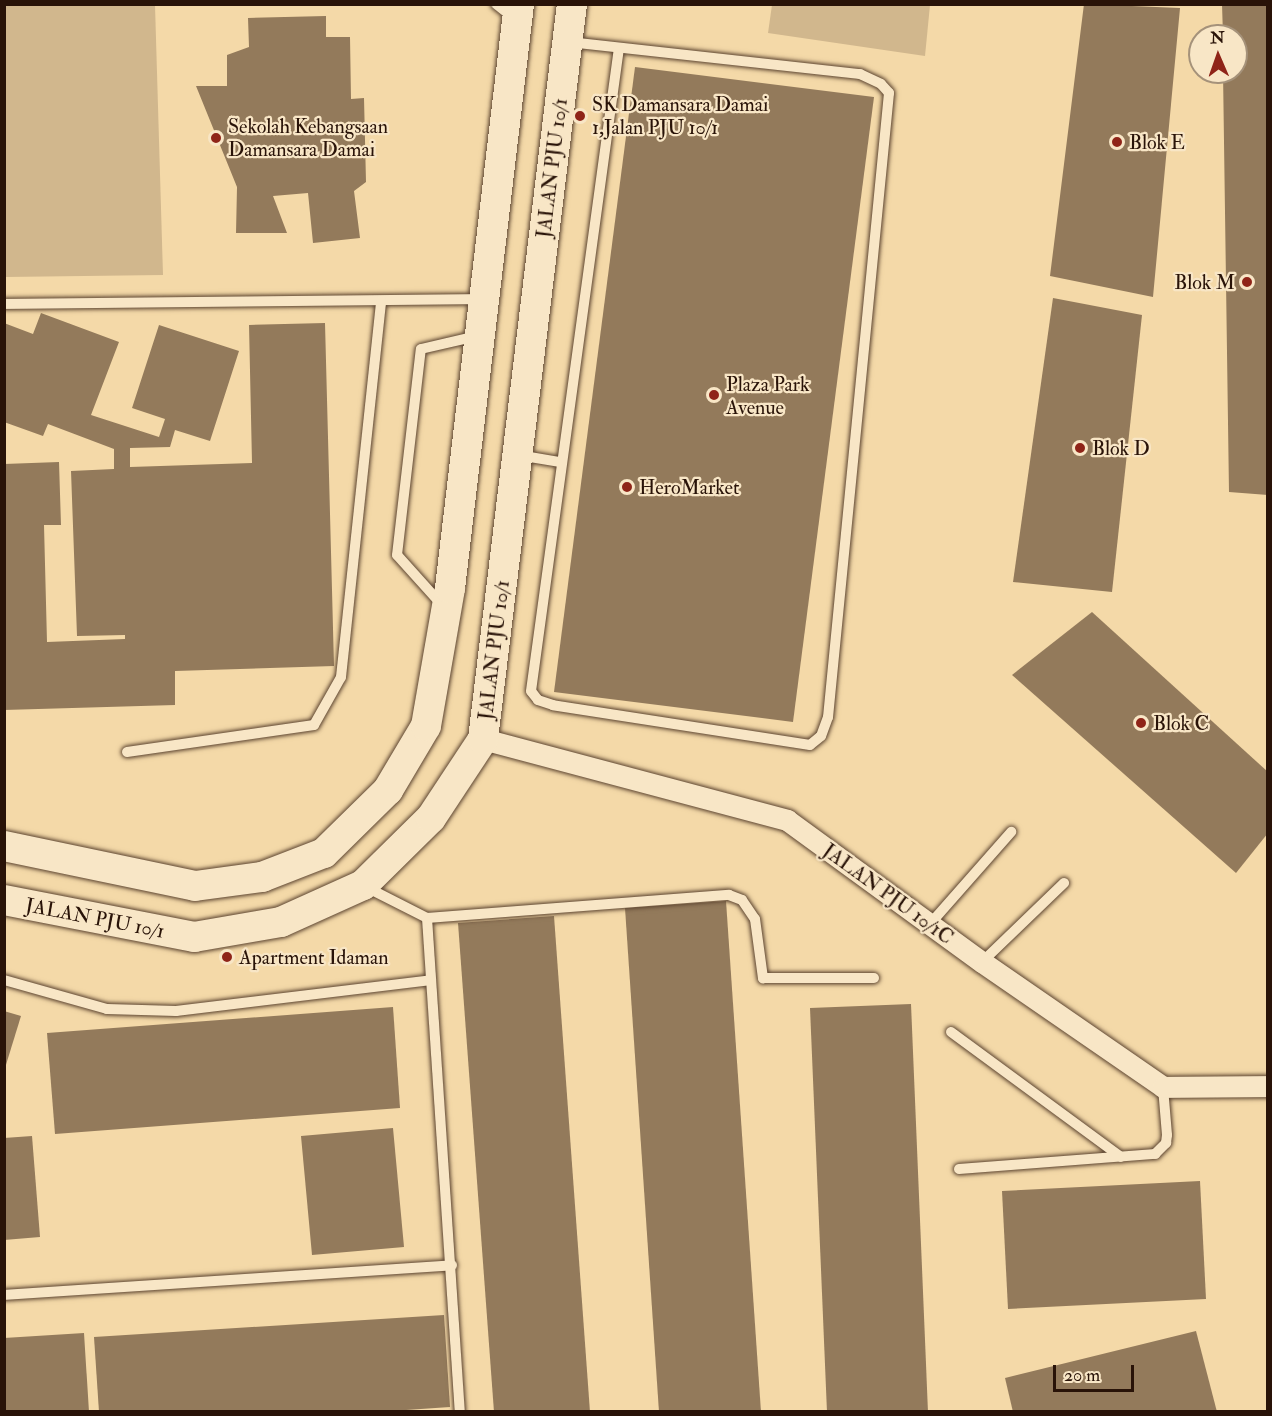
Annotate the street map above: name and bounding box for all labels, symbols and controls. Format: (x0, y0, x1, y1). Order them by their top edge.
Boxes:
north arrow (1188, 24, 1248, 84)
text: N (1210, 28, 1225, 48)
place label: SK Damansara Damai 1,Jalan PJU 10/1 (592, 92, 768, 139)
street label: JALAN PJU 10/1 (532, 97, 572, 239)
marker: SK Damansara Damai 1,Jalan PJU 10/1 (573, 109, 587, 123)
place label: Sekolah Kebangsaan Damansara Damai (228, 114, 388, 161)
place label: Blok E (1129, 130, 1185, 154)
marker: Sekolah Kebangsaan Damansara Damai (209, 131, 223, 145)
marker: Blok E (1110, 135, 1124, 149)
place label: Blok M (1174, 270, 1235, 294)
marker: Blok M (1240, 275, 1254, 289)
place label: Plaza Park Avenue (726, 372, 810, 419)
marker: Plaza Park Avenue (707, 388, 721, 402)
place label: Blok D (1092, 436, 1150, 460)
marker: Blok D (1073, 441, 1087, 455)
place label: HeroMarket (639, 475, 739, 499)
marker: HeroMarket (620, 480, 634, 494)
street label: JALAN PJU 10/1 (474, 579, 514, 721)
place label: Blok C (1153, 711, 1209, 735)
marker: Blok C (1134, 716, 1148, 730)
street label: JALAN PJU 10/1C (818, 839, 958, 949)
street label: JALAN PJU 10/1 (24, 893, 166, 943)
place label: Apartment Idaman (239, 945, 389, 969)
marker: Apartment Idaman (220, 950, 234, 964)
scale bar (1056, 1353, 1137, 1391)
text: 20 m (1064, 1364, 1100, 1387)

